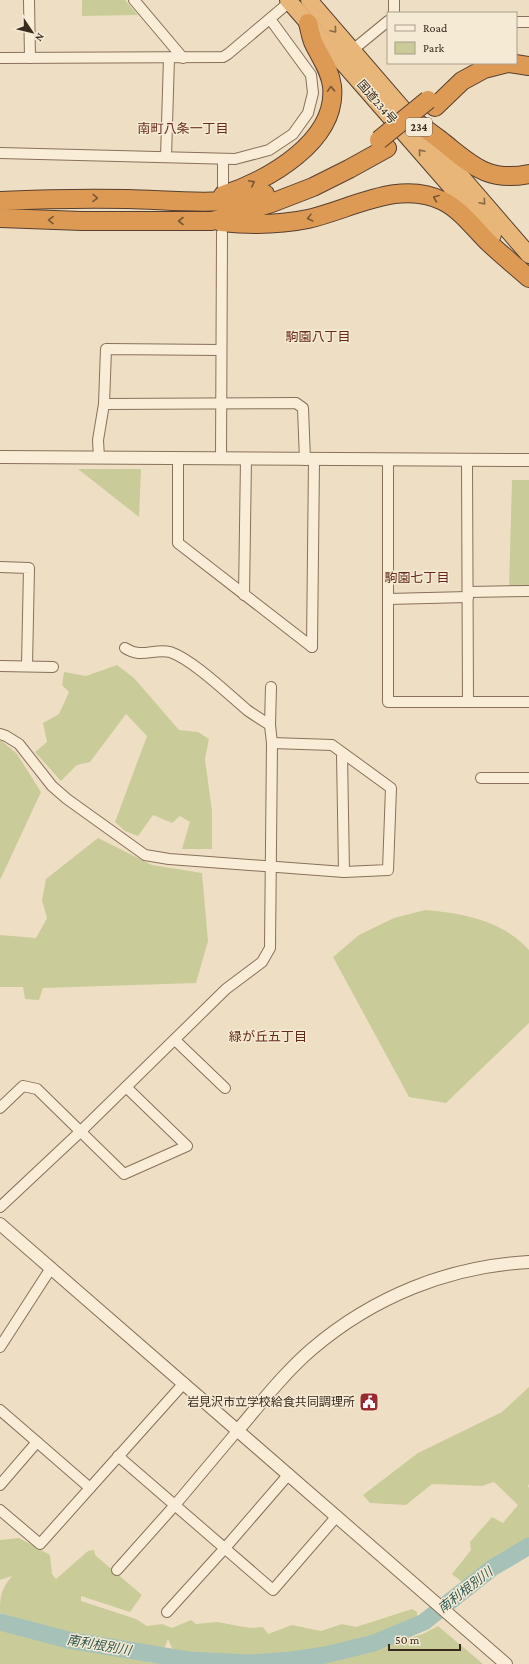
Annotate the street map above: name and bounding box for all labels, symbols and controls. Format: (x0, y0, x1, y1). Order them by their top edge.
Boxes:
north arrow (12, 12, 52, 52)
legend (387, 12, 517, 64)
text: Road (423, 21, 448, 35)
one-way arrow (330, 25, 337, 32)
text: N (33, 31, 47, 45)
text: Park (423, 41, 445, 55)
street label: 国道234号 (354, 77, 400, 127)
one-way arrow (327, 86, 335, 92)
road number: 234 (406, 118, 432, 136)
district label: 南町八条一丁目 (137, 121, 229, 136)
one-way arrow (419, 150, 426, 157)
one-way arrow (248, 180, 256, 188)
one-way arrow (92, 194, 98, 203)
one-way arrow (432, 195, 440, 203)
one-way arrow (479, 197, 486, 205)
one-way arrow (307, 213, 314, 222)
one-way arrow (48, 216, 54, 224)
one-way arrow (178, 217, 184, 225)
district label: 駒園八丁目 (285, 329, 351, 344)
district label: 駒園七丁目 (384, 570, 450, 585)
district label: 緑が丘五丁目 (229, 1029, 307, 1044)
public building icon: 岩見沢市立学校給食共同調理所 (358, 1391, 380, 1413)
place label: 岩見沢市立学校給食共同調理所 (187, 1395, 355, 1409)
water label: 南利根別川 (435, 1563, 497, 1616)
scale bar (389, 1626, 460, 1652)
water label: 南利根別川 (66, 1632, 134, 1658)
text: 50 m (395, 1633, 420, 1647)

